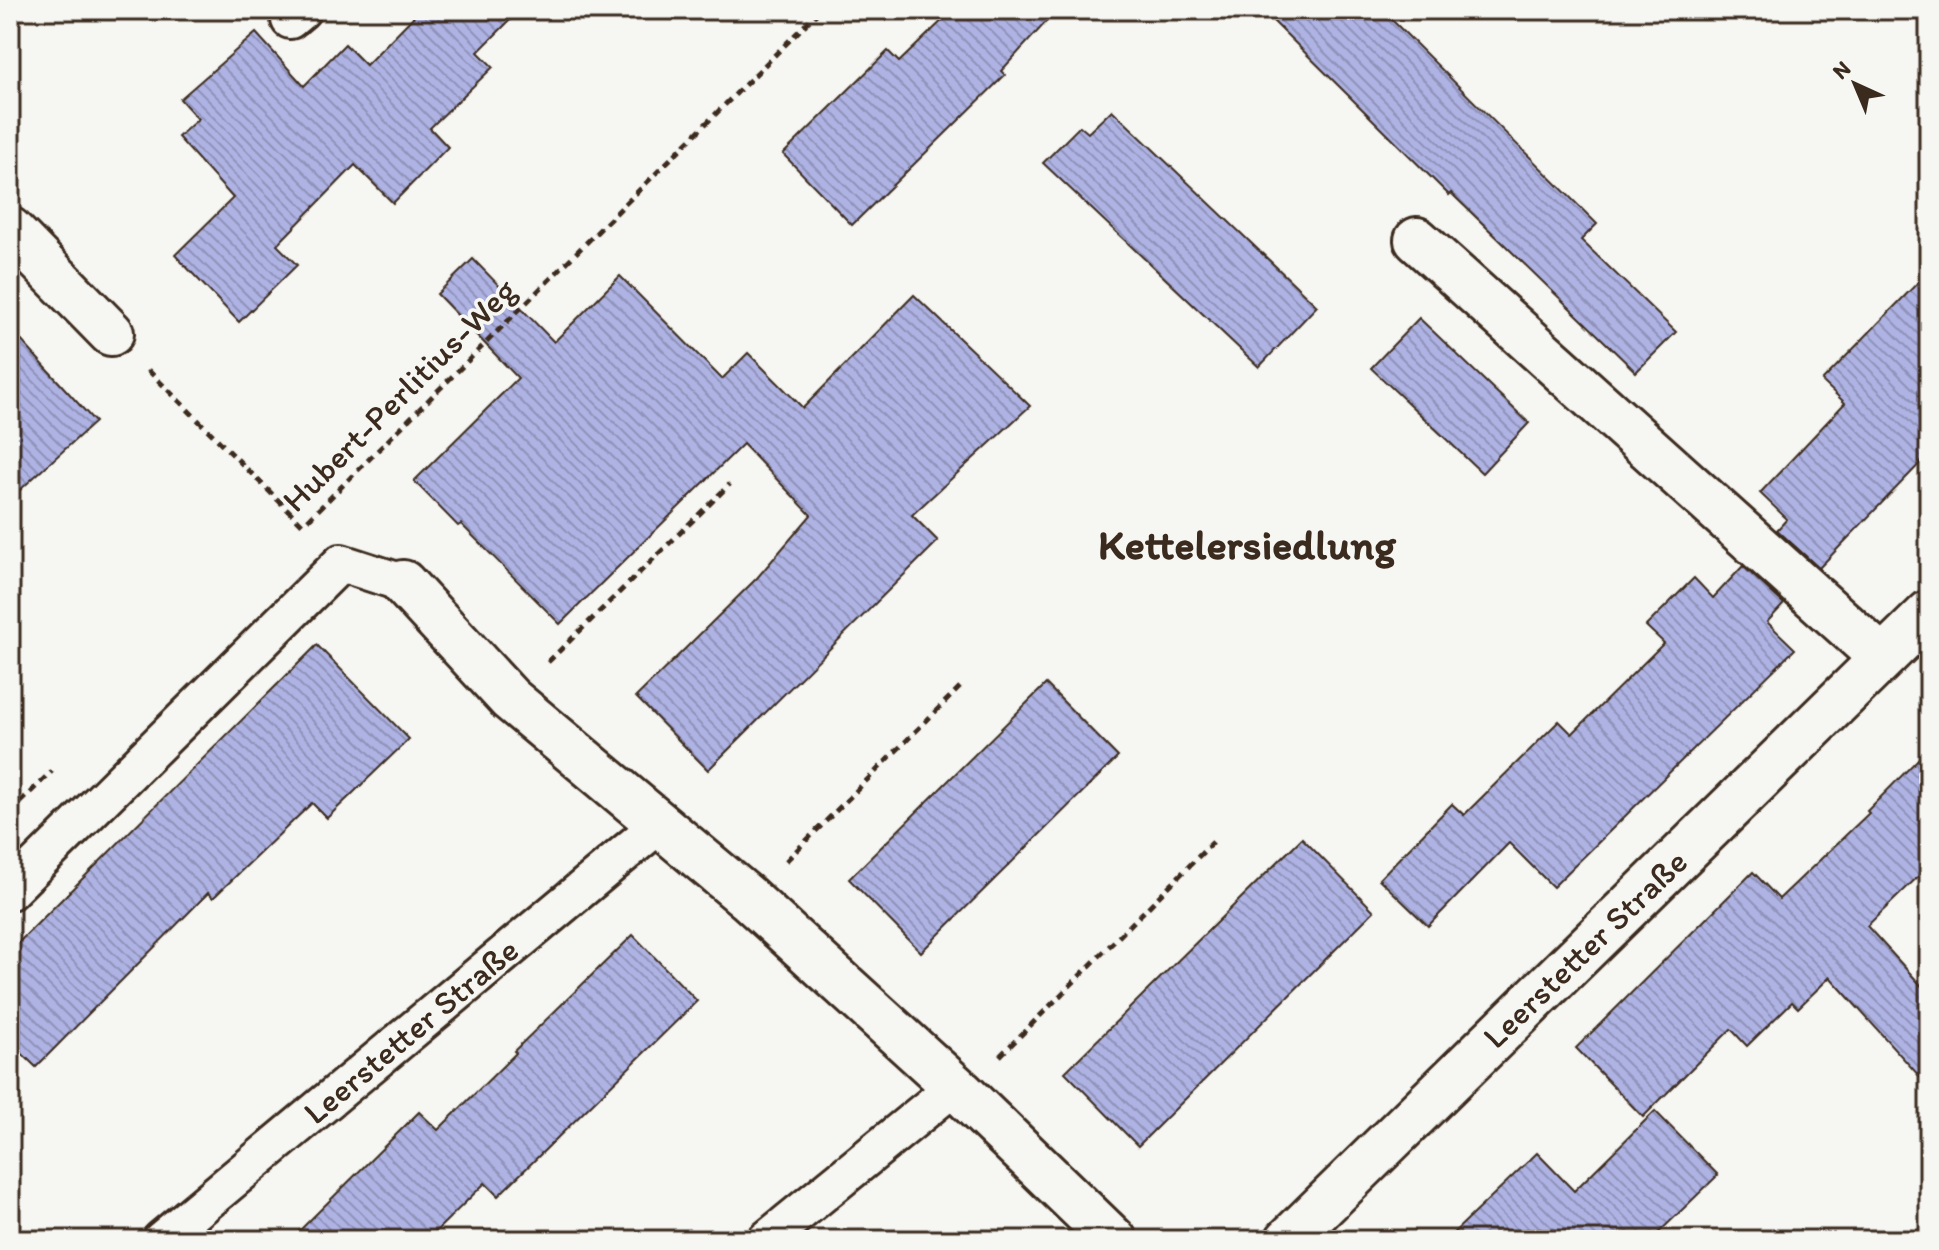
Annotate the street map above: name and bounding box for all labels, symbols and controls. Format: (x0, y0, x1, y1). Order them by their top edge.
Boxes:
north arrow (1815, 44, 1895, 124)
text: N (1827, 55, 1856, 85)
street label: Hubert-Perlitius-Weg (274, 269, 525, 520)
district label: Kettelersiedlung (1098, 519, 1396, 570)
street label: Leerstetter Straße (1474, 841, 1696, 1057)
street label: Leerstetter Straße (295, 929, 527, 1133)

